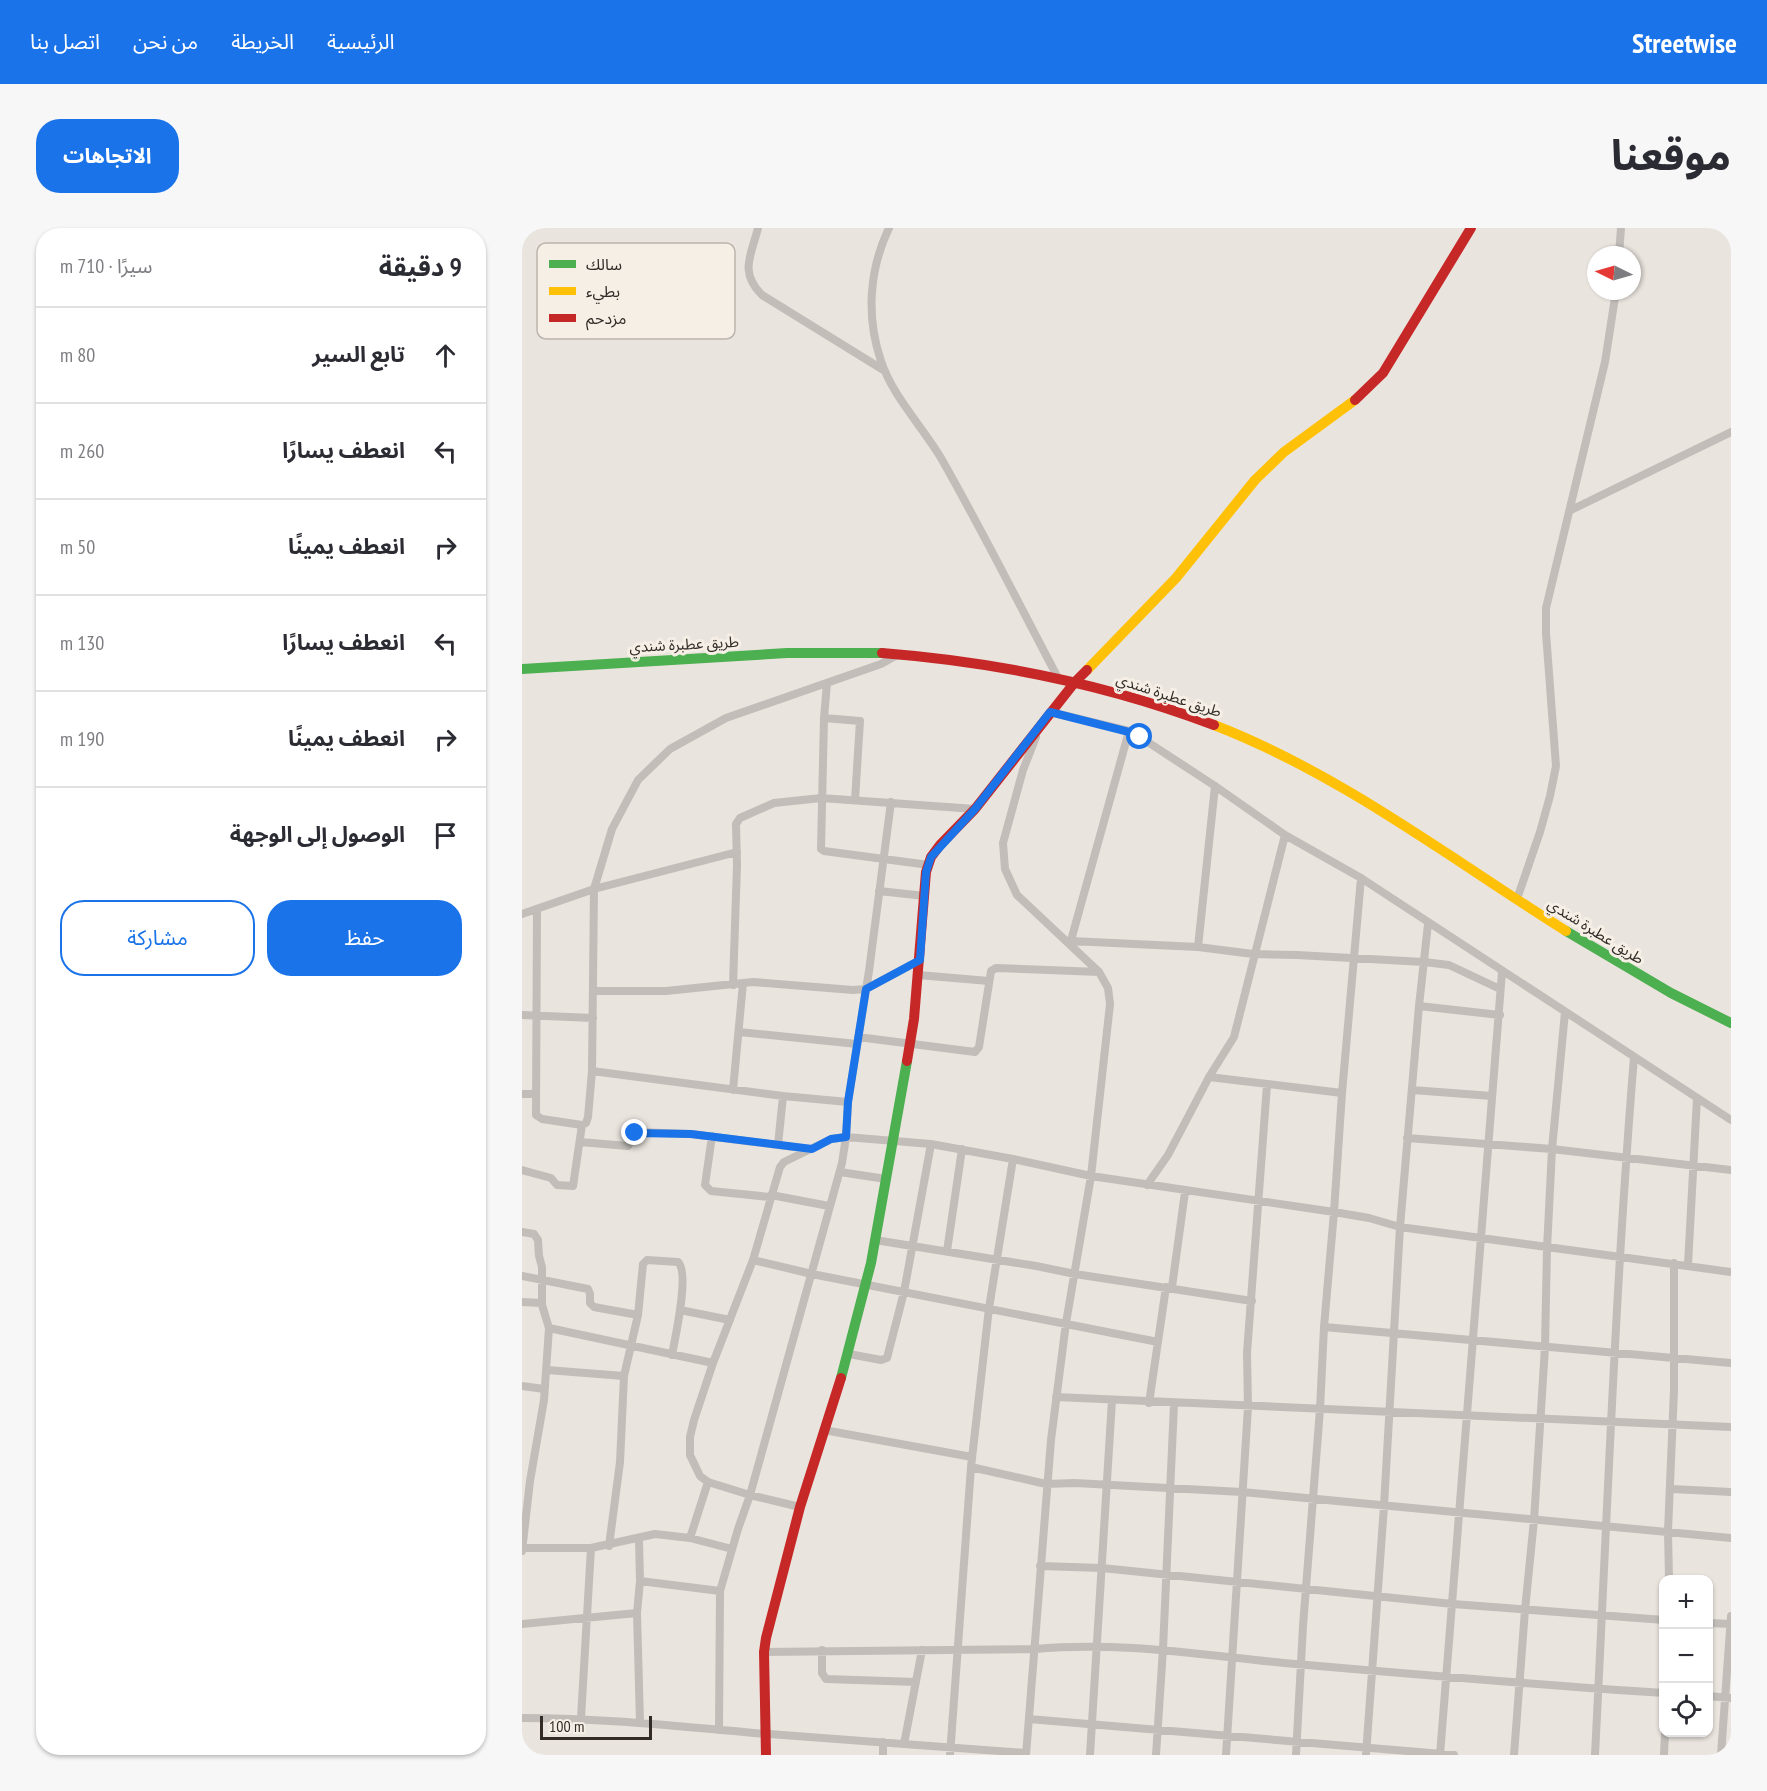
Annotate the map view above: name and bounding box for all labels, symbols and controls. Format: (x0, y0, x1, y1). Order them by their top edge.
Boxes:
text: Streetwise (1632, 24, 1737, 61)
text: اتصل بنا (30, 28, 100, 55)
text: من نحن (133, 28, 198, 55)
text: الخريطة (231, 28, 294, 55)
text: الرئيسية (327, 28, 395, 55)
button: الاتجاهات (36, 119, 179, 193)
text: موقعنا (1611, 127, 1731, 182)
legend (537, 243, 735, 339)
north arrow (1587, 246, 1641, 300)
text: 9 دقيقة (379, 250, 462, 283)
text: سيرًا · 710 m (60, 253, 152, 279)
text: سالك (586, 254, 622, 274)
text: بطيء (586, 281, 620, 304)
text: مزدحم (586, 308, 626, 331)
icon: ahead (429, 339, 462, 372)
text: تابع السير (312, 340, 405, 368)
text: 80 m (60, 342, 95, 368)
icon: left (429, 435, 462, 468)
text: انعطف يسارًا (282, 436, 405, 464)
text: 260 m (60, 438, 104, 464)
icon: right (429, 531, 462, 564)
text: انعطف يمينًا (288, 532, 405, 560)
text: 50 m (60, 534, 95, 560)
icon: left (429, 627, 462, 660)
text: انعطف يسارًا (282, 628, 405, 656)
text: 130 m (60, 630, 104, 656)
street label: طريق عطبرة شندي (629, 632, 739, 659)
street label: طريق عطبرة شندي (1113, 669, 1224, 723)
icon: right (429, 723, 462, 756)
route start (1126, 723, 1152, 749)
text: انعطف يمينًا (288, 724, 405, 752)
text: 190 m (60, 726, 104, 752)
icon: arrive (429, 819, 462, 852)
text: الوصول إلى الوجهة (230, 820, 405, 848)
street label: طريق عطبرة شندي (1543, 894, 1648, 970)
button: مشاركة (60, 900, 255, 976)
button: حفظ (267, 900, 462, 976)
route end (621, 1119, 647, 1145)
map controls (1659, 1575, 1713, 1737)
button: + (1659, 1575, 1713, 1629)
button: − (1659, 1629, 1713, 1683)
button: locate (1659, 1683, 1713, 1737)
scale bar (540, 1713, 652, 1740)
text: 100 m (549, 1716, 584, 1736)

